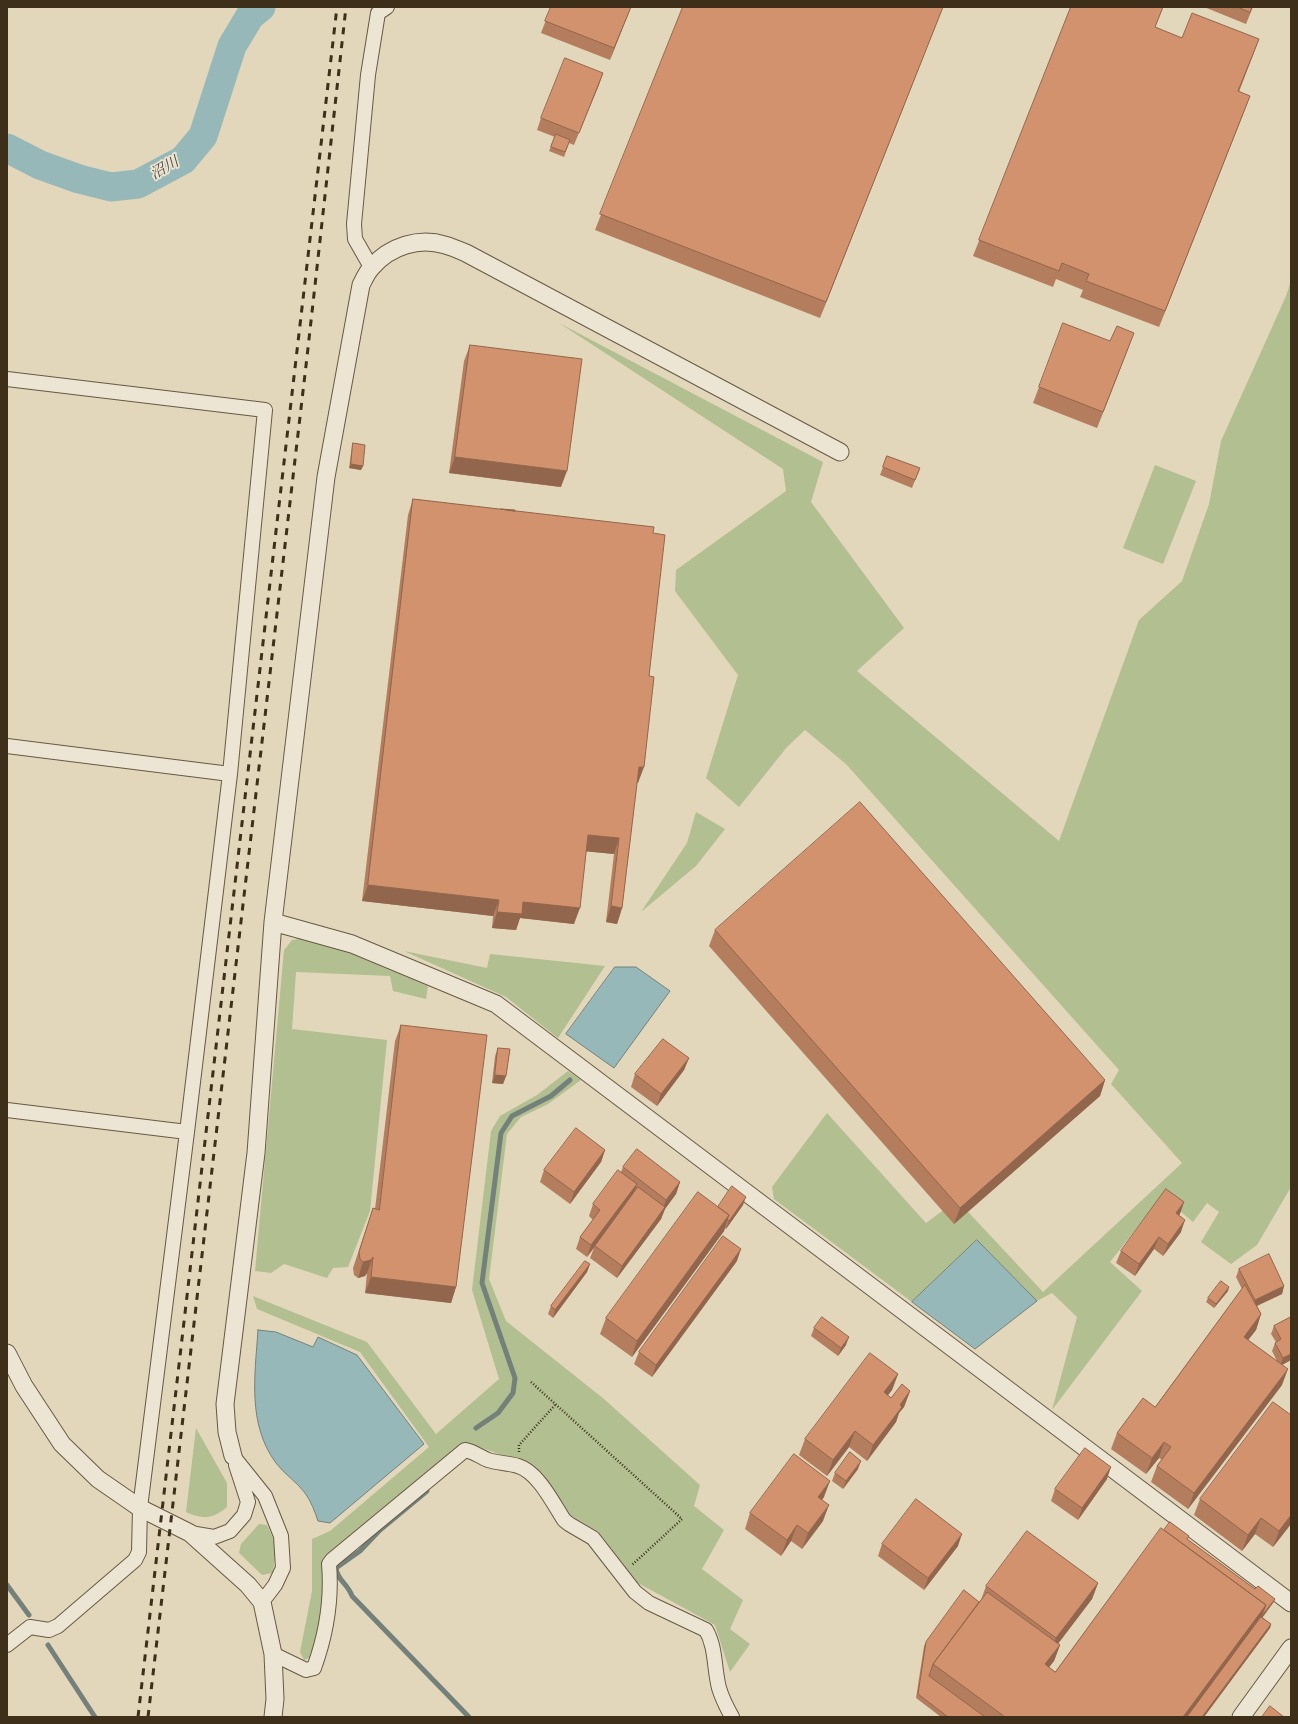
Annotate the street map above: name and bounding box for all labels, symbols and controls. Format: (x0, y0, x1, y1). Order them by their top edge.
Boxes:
water label: 沼川 (148, 154, 182, 184)

